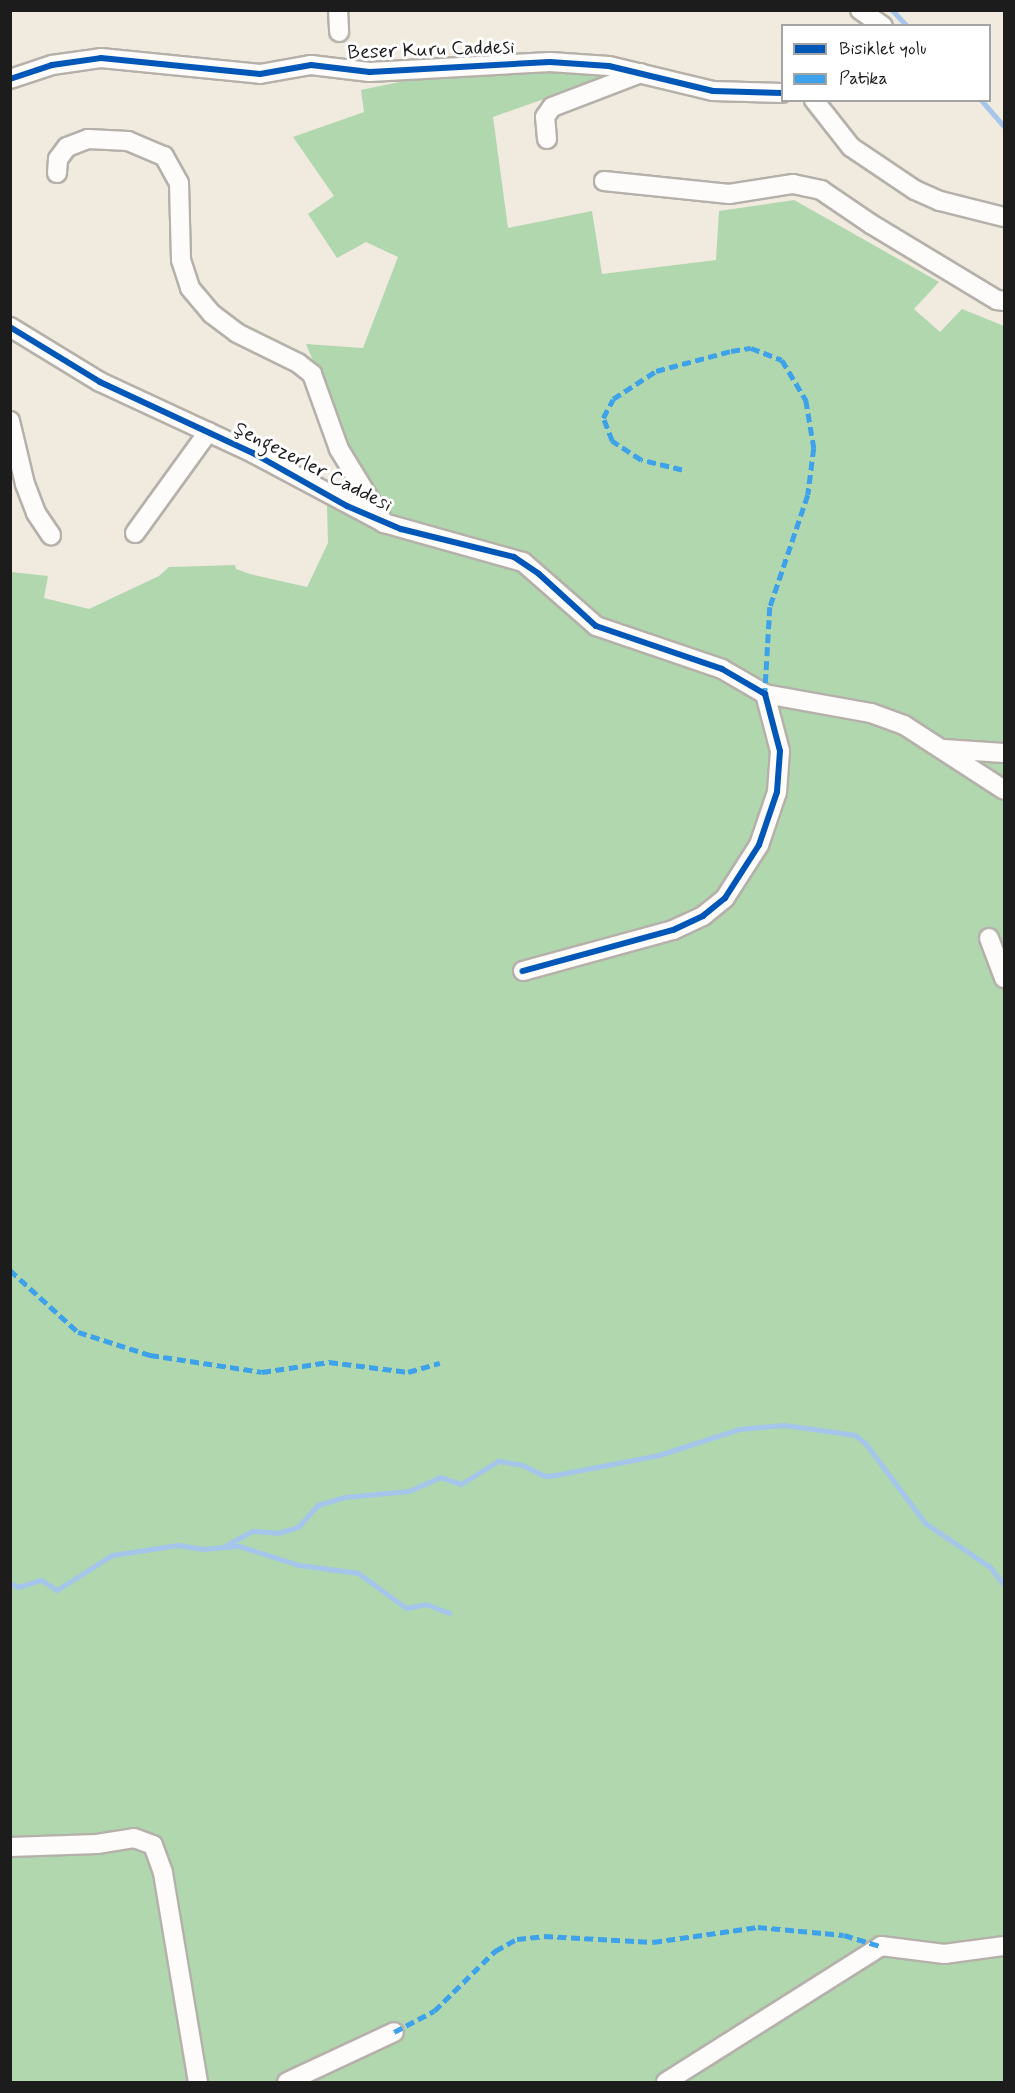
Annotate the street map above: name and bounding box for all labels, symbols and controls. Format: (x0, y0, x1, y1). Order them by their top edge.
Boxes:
legend (781, 24, 991, 102)
street label: Beser Kuru Caddesi (347, 35, 515, 65)
text: Bisiklet yolu (839, 37, 927, 61)
text: Patika (839, 67, 888, 91)
street label: Şengezerler Caddesi (230, 417, 396, 517)

